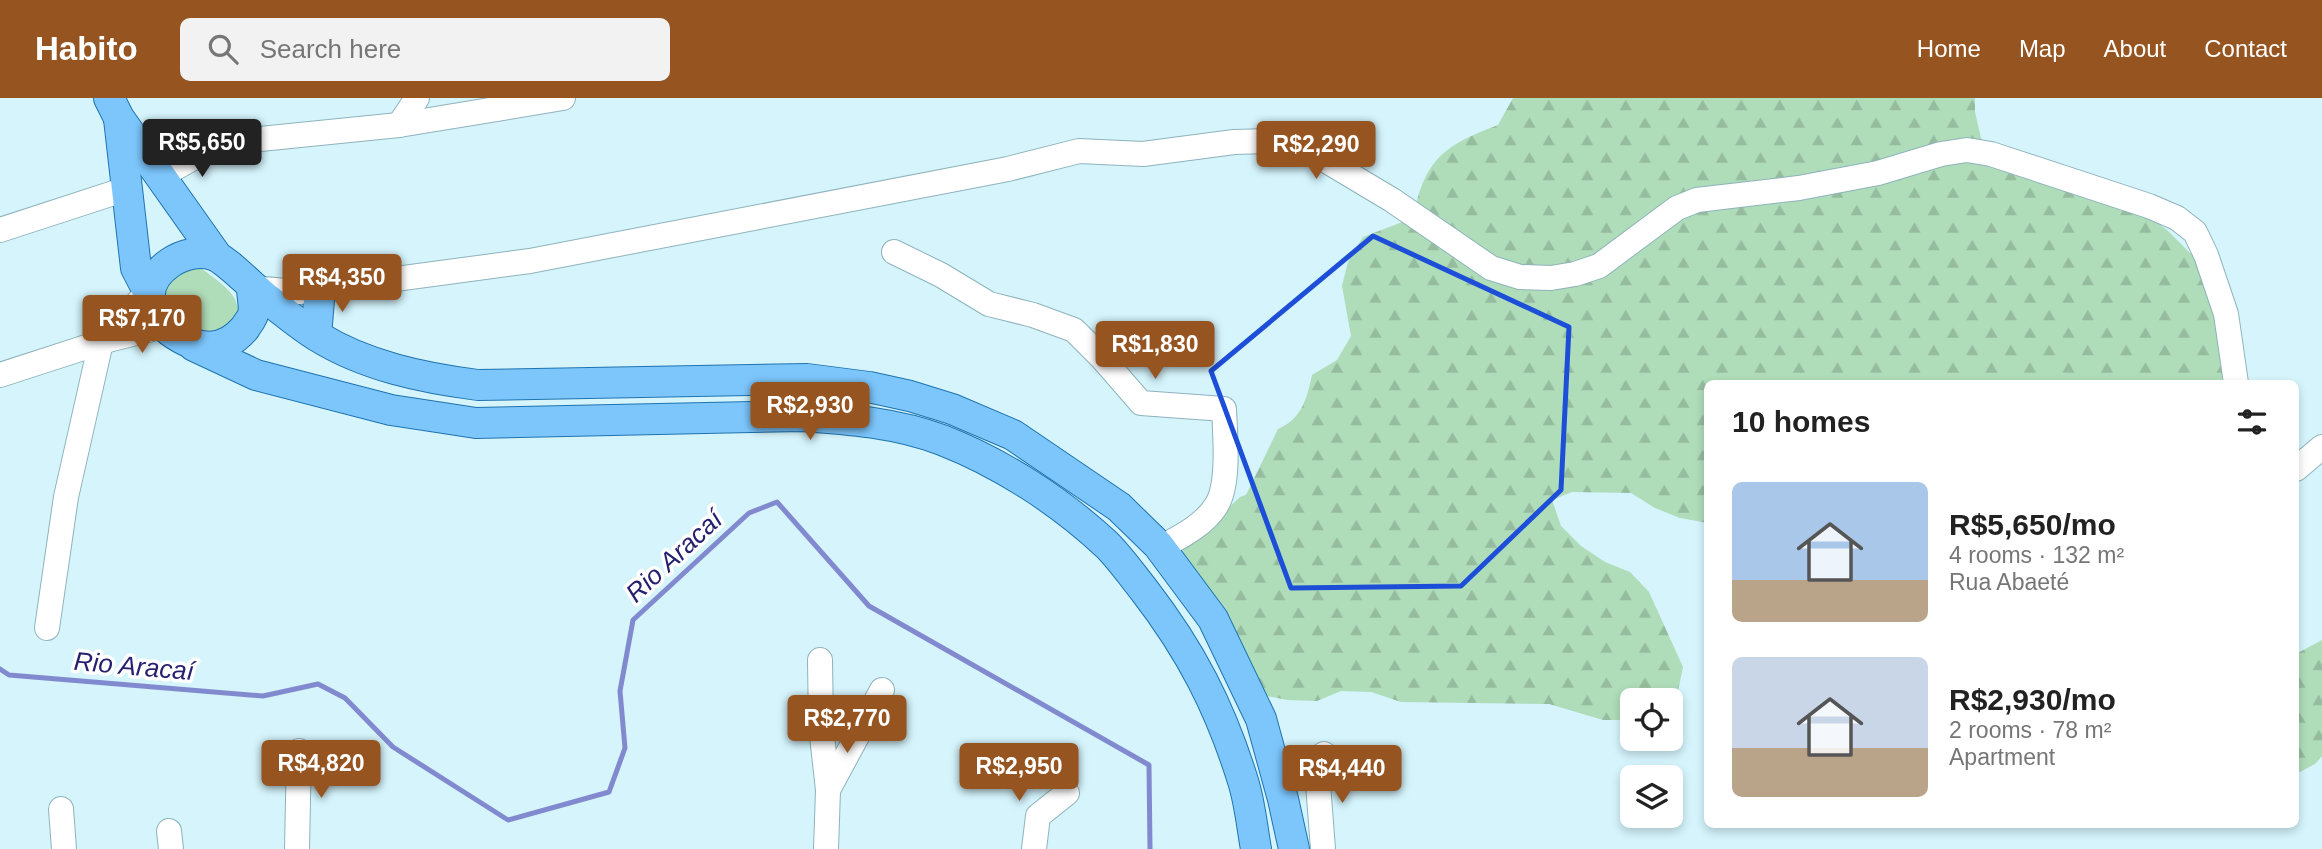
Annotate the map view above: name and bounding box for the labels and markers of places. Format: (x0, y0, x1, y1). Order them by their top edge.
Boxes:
pin: R$5,650 (137, 120, 267, 179)
pin: R$2,290 (1251, 122, 1381, 181)
pin: R$4,350 (277, 254, 407, 314)
pin: R$7,170 (77, 296, 207, 355)
pin: R$1,830 (1090, 322, 1220, 381)
pin: R$2,930 (745, 382, 875, 442)
pin: R$2,770 (782, 696, 912, 755)
pin: R$4,820 (256, 740, 386, 800)
pin: R$2,950 (954, 744, 1084, 803)
pin: R$4,440 (1277, 746, 1407, 805)

